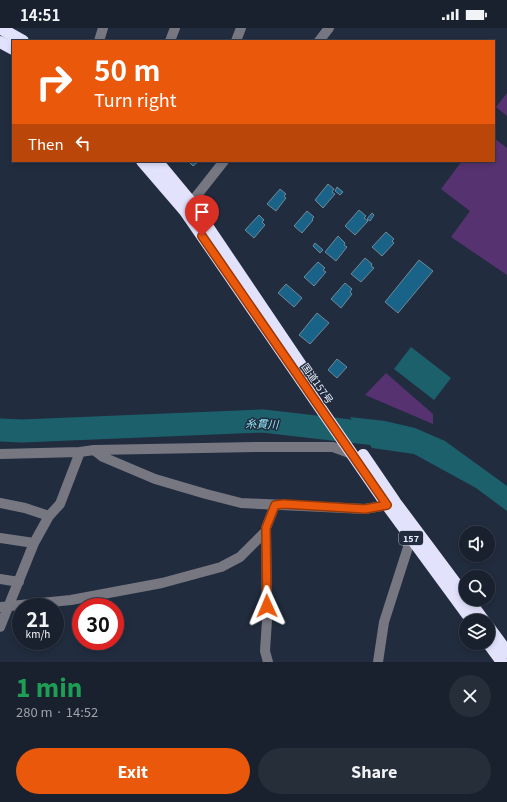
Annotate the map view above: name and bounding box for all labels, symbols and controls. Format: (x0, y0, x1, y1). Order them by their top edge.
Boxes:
text: 14:51 (20, 4, 60, 25)
text: 50 m (94, 49, 160, 89)
icon: right (28, 56, 80, 108)
text: Turn right (94, 86, 177, 112)
icon: left (72, 132, 94, 154)
text: Then (28, 133, 64, 154)
pin (185, 195, 219, 236)
icon: arrive (191, 201, 213, 223)
street label: 国道157号 (298, 360, 338, 406)
water label: 糸貫川 (245, 414, 280, 432)
map controls (459, 526, 495, 650)
button: sound (459, 526, 495, 562)
road number: 157 (399, 531, 423, 545)
button: search (459, 570, 495, 606)
position arrow (246, 585, 288, 627)
speed limit sign: 30 (72, 598, 124, 650)
text: 21 (26, 604, 50, 633)
button: layers (459, 614, 495, 650)
text: km/h (26, 626, 50, 641)
text: 1 min (16, 669, 82, 704)
button: close (449, 675, 491, 717)
text: 280 m · 14:52 (16, 702, 98, 721)
button: Exit (16, 748, 250, 794)
button: Share (258, 748, 491, 794)

